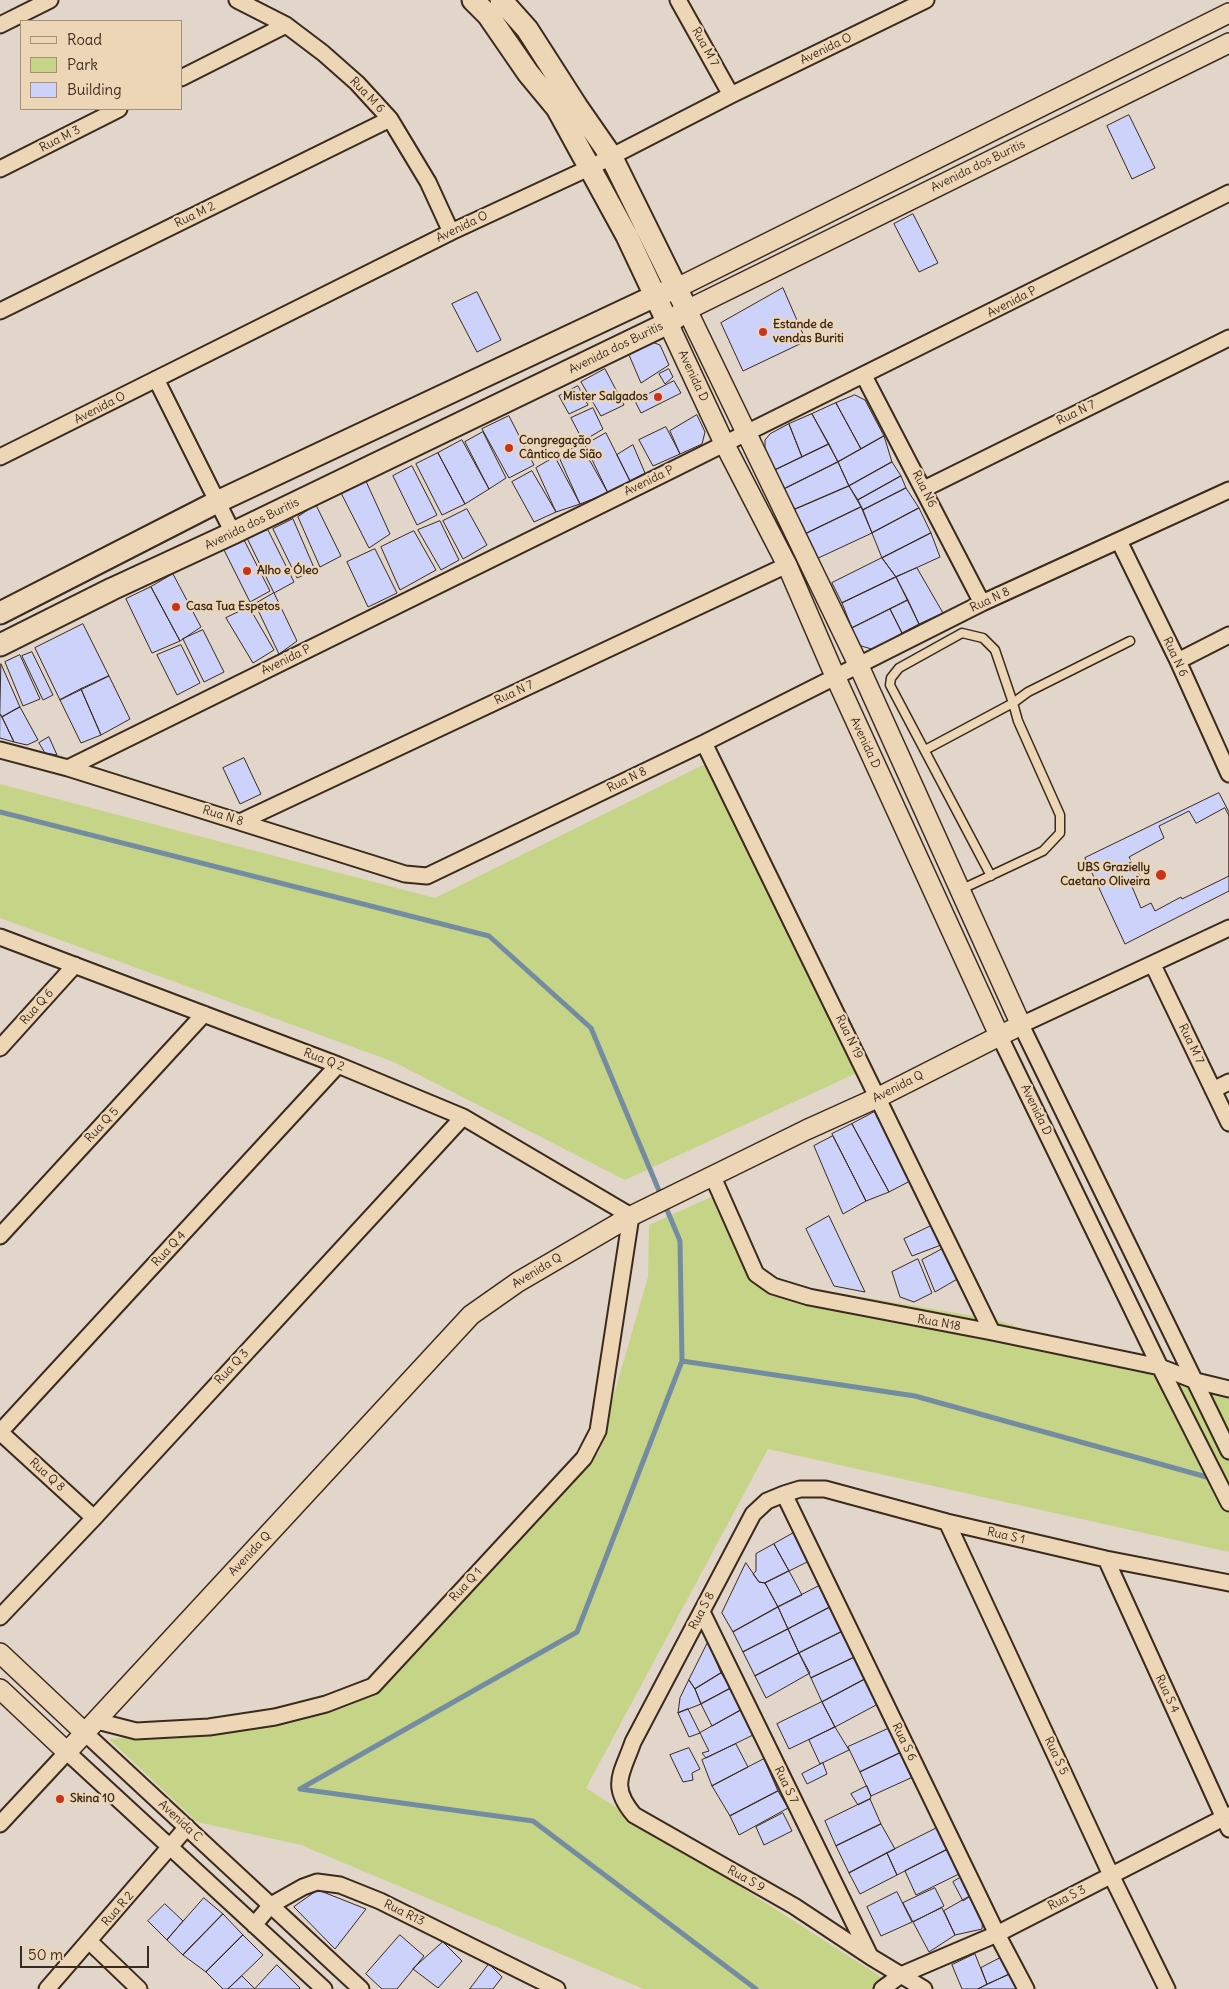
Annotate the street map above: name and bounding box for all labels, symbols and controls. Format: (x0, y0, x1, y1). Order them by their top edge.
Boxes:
legend (20, 20, 182, 110)
street label: Rua M 7 (688, 25, 722, 69)
text: Road (67, 30, 102, 49)
street label: Avenida O (798, 30, 854, 68)
text: Park (67, 55, 98, 74)
street label: Rua M 6 (347, 74, 387, 116)
text: Building (67, 80, 122, 99)
street label: Rua M 3 (37, 123, 83, 155)
street label: Avenida dos Buritis (929, 137, 1027, 195)
street label: Rua M 2 (172, 199, 218, 231)
street label: Avenida O (434, 208, 490, 246)
street label: Avenida P (985, 283, 1039, 321)
place label: Estande de vendas Buriti (773, 318, 844, 346)
street label: Avenida dos Buritis (567, 319, 665, 377)
marker: Estande de vendas Buriti (757, 326, 769, 338)
street label: Avenida D (675, 348, 711, 404)
street label: Avenida O (72, 389, 128, 427)
place label: Mister Salgados (563, 390, 648, 404)
marker: Mister Salgados (652, 391, 664, 403)
street label: Rua N 7 (1054, 397, 1098, 429)
place label: Congregação Cântico de Sião (519, 434, 602, 462)
marker: Congregação Cântico de Sião (503, 442, 515, 454)
street label: Avenida P (622, 463, 676, 499)
street label: Rua N6 (909, 468, 939, 510)
street label: Avenida dos Buritis (203, 495, 301, 553)
place label: Alho e Óleo (257, 564, 318, 578)
marker: Alho e Óleo (241, 565, 253, 577)
street label: Rua N 8 (968, 585, 1012, 615)
place label: Casa Tua Espetos (186, 600, 280, 614)
marker: Casa Tua Espetos (170, 601, 182, 613)
street label: Rua N 6 (1160, 635, 1190, 679)
street label: Avenida P (259, 642, 313, 678)
street label: Rua N 7 (492, 678, 536, 708)
street label: Avenida D (847, 715, 883, 771)
street label: Rua N 8 (605, 764, 649, 796)
street label: Rua N 8 (201, 803, 245, 829)
place label: UBS Grazielly Caetano Oliveira (1060, 861, 1150, 889)
marker: UBS Grazielly Caetano Oliveira (1154, 868, 1168, 882)
street label: Rua Q 6 (17, 986, 57, 1028)
street label: Rua N 19 (832, 1013, 866, 1061)
street label: Rua M 7 (1175, 1022, 1207, 1066)
street label: Rua Q 2 (301, 1046, 347, 1074)
street label: Avenida Q (870, 1068, 926, 1106)
street label: Avenida D (1018, 1082, 1054, 1138)
street label: Rua Q 5 (82, 1104, 122, 1146)
street label: Rua Q 4 (149, 1228, 189, 1270)
street label: Avenida Q (510, 1251, 564, 1291)
street label: Rua N18 (916, 1312, 962, 1334)
street label: Rua Q 3 (212, 1346, 252, 1388)
street label: Rua Q 8 (26, 1455, 68, 1495)
street label: Rua S 1 (986, 1525, 1026, 1547)
street label: Avenida Q (226, 1529, 274, 1579)
street label: Rua Q 1 (447, 1565, 485, 1605)
street label: Rua S 8 (686, 1590, 718, 1632)
street label: Rua S 4 (1152, 1673, 1182, 1715)
street label: Rua S 6 (889, 1721, 919, 1763)
street label: Rua S 5 (1041, 1735, 1071, 1777)
street label: Rua S 7 (771, 1764, 801, 1806)
place label: Skina 10 (70, 1792, 115, 1806)
marker: Skina 10 (54, 1793, 66, 1805)
street label: Avenida C (155, 1797, 205, 1845)
street label: Rua S 9 (725, 1863, 767, 1895)
street label: Rua S 3 (1046, 1882, 1088, 1914)
street label: Rua R 2 (99, 1889, 137, 1929)
street label: Rua R13 (381, 1897, 427, 1929)
scale bar (22, 1936, 151, 1968)
text: 50 m (28, 1945, 63, 1964)

